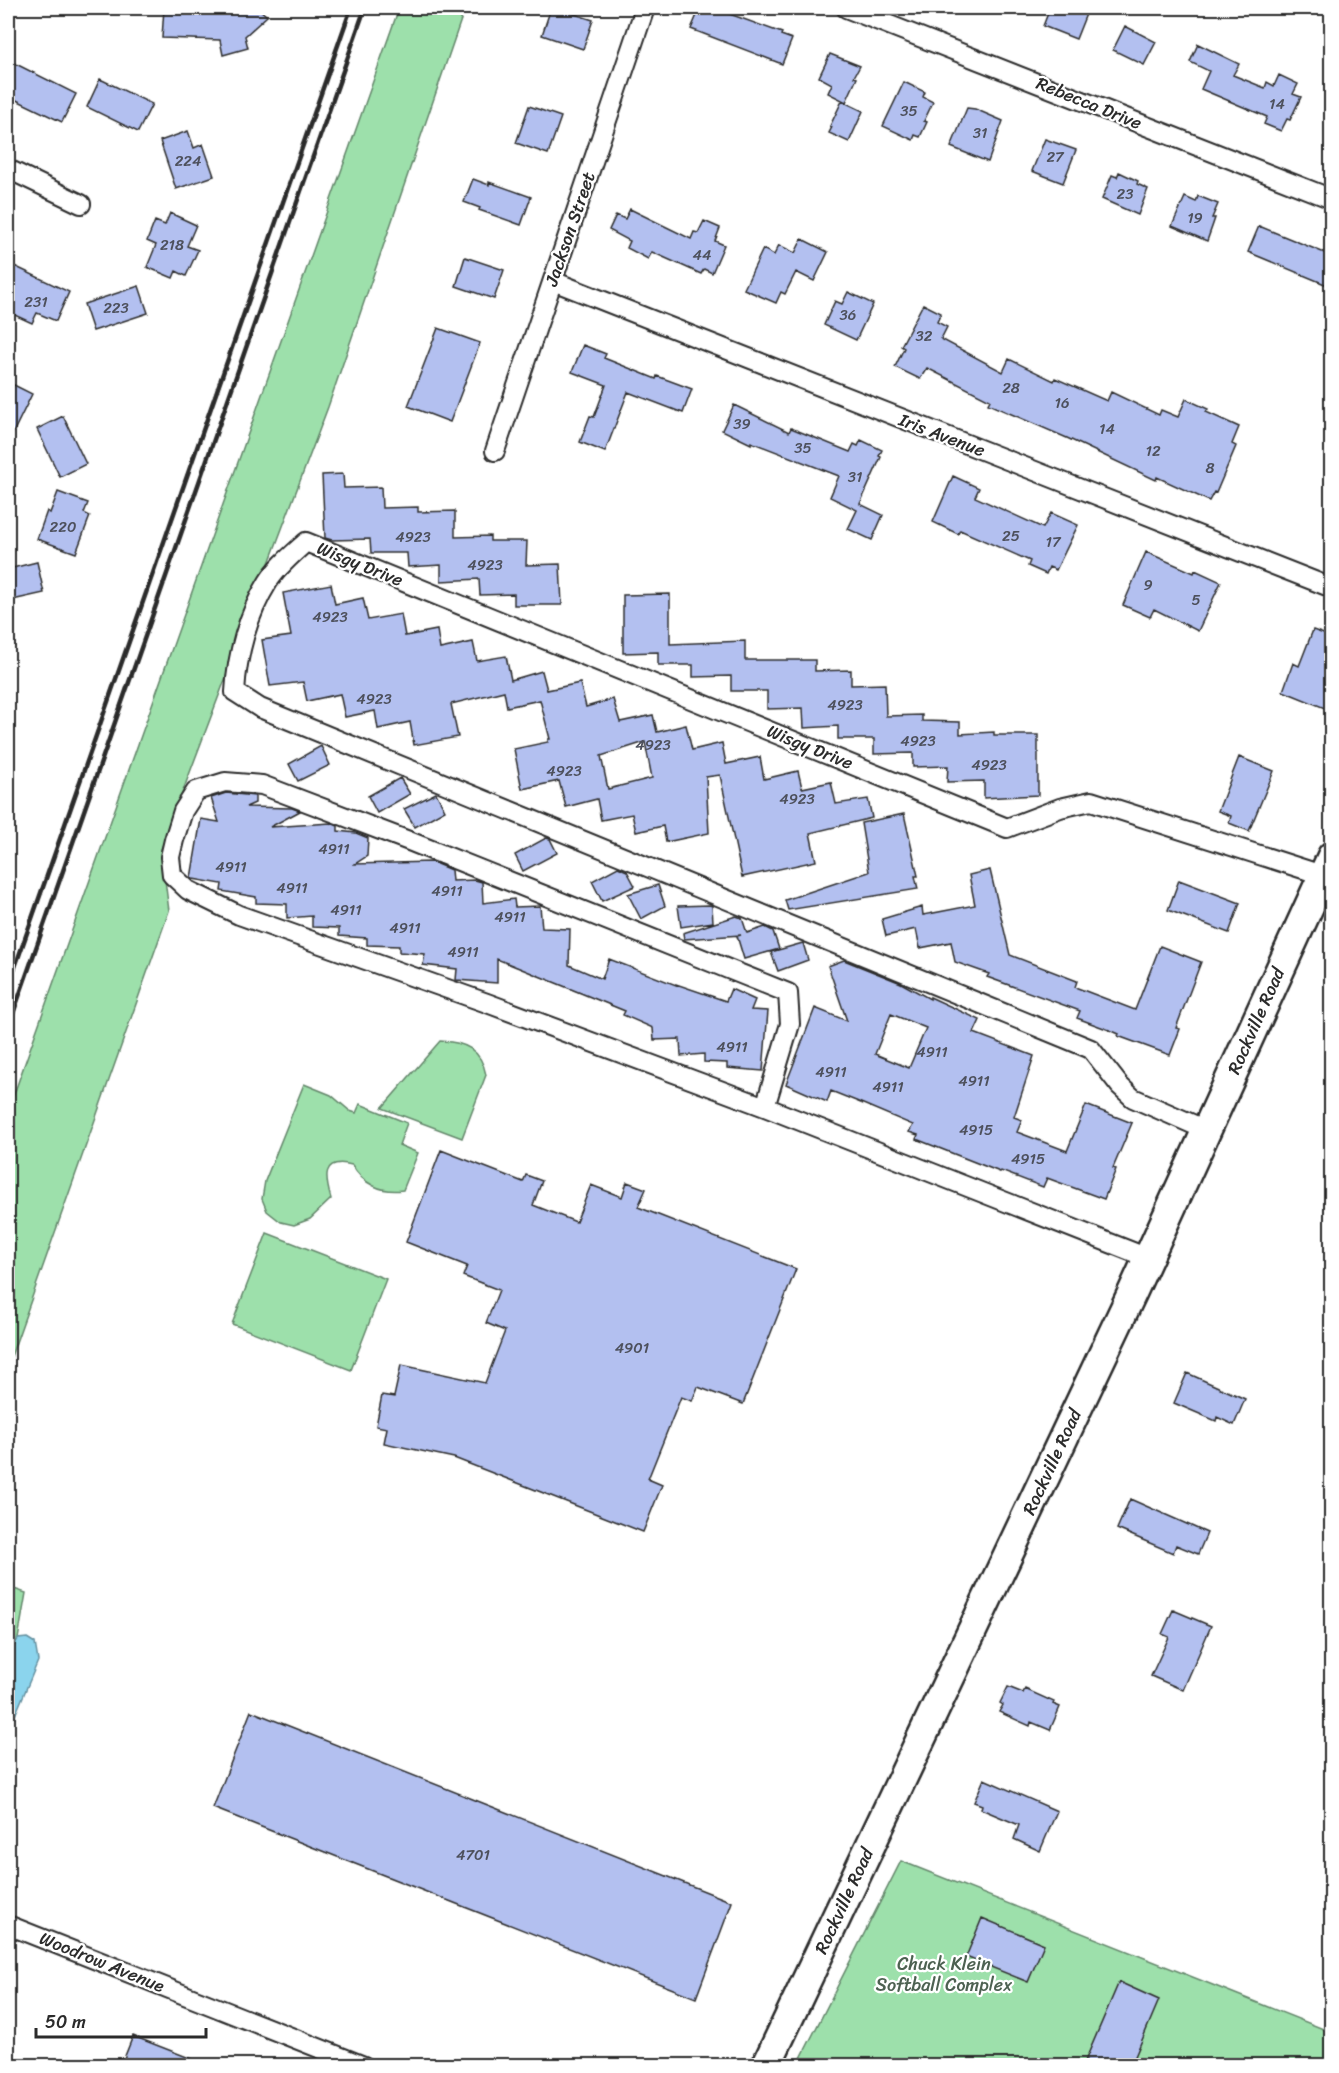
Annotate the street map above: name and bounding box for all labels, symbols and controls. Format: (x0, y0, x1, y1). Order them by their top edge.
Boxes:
street label: Rebecca Drive (1031, 67, 1147, 139)
house number: 14 (1269, 91, 1285, 117)
house number: 35 (900, 98, 918, 124)
house number: 31 (973, 120, 987, 146)
house number: 27 (1046, 144, 1065, 170)
house number: 224 (175, 148, 201, 174)
street label: Jackson Street (535, 167, 605, 292)
house number: 23 (1117, 181, 1133, 207)
house number: 19 (1187, 205, 1203, 231)
house number: 218 (160, 232, 184, 258)
house number: 44 (693, 242, 711, 268)
house number: 231 (24, 289, 48, 315)
house number: 223 (103, 295, 129, 321)
house number: 36 (840, 302, 856, 328)
house number: 32 (916, 323, 933, 349)
house number: 28 (1002, 375, 1020, 401)
house number: 16 (1055, 390, 1069, 416)
street label: Iris Avenue (893, 404, 990, 466)
house number: 39 (733, 411, 751, 437)
house number: 14 (1099, 416, 1115, 442)
house number: 35 (794, 435, 812, 461)
house number: 12 (1145, 438, 1161, 464)
house number: 8 (1205, 455, 1215, 481)
house number: 31 (848, 464, 862, 490)
house number: 220 (50, 514, 76, 540)
house number: 25 (1002, 523, 1020, 549)
house number: 4923 (395, 524, 431, 550)
house number: 17 (1045, 529, 1062, 555)
street label: Wisgy Drive (312, 532, 408, 596)
house number: 4923 (467, 552, 503, 578)
house number: 9 (1143, 572, 1153, 598)
house number: 5 (1191, 587, 1201, 613)
house number: 4923 (312, 604, 348, 630)
house number: 4923 (356, 686, 392, 712)
house number: 4923 (827, 692, 863, 718)
street label: Wisgy Drive (762, 715, 858, 779)
house number: 4923 (900, 728, 936, 754)
house number: 4923 (635, 732, 671, 758)
house number: 4923 (971, 752, 1007, 778)
house number: 4923 (546, 758, 582, 784)
house number: 4923 (779, 786, 815, 812)
house number: 4911 (318, 836, 350, 862)
house number: 4911 (215, 854, 247, 880)
house number: 4911 (276, 875, 308, 901)
house number: 4911 (431, 878, 463, 904)
house number: 4911 (330, 897, 362, 923)
house number: 4911 (494, 904, 526, 930)
house number: 4911 (389, 915, 421, 941)
house number: 4911 (447, 939, 479, 965)
street label: Rockville Road (1218, 961, 1294, 1080)
house number: 4911 (716, 1034, 748, 1060)
house number: 4911 (916, 1039, 948, 1065)
house number: 4911 (815, 1059, 847, 1085)
house number: 4911 (958, 1068, 990, 1094)
house number: 4911 (872, 1074, 904, 1100)
house number: 4915 (959, 1117, 993, 1143)
house number: 4915 (1011, 1146, 1045, 1172)
house number: 4901 (615, 1335, 649, 1361)
street label: Rockville Road (1013, 1402, 1091, 1520)
street label: Rockville Road (805, 1841, 883, 1959)
house number: 4701 (456, 1842, 490, 1868)
street label: Woodrow Avenue (35, 1922, 170, 2002)
park label: Chuck Klein Softball Complex (876, 1948, 1013, 2001)
scale bar (36, 2001, 206, 2039)
text: 50 m (45, 2006, 86, 2038)

